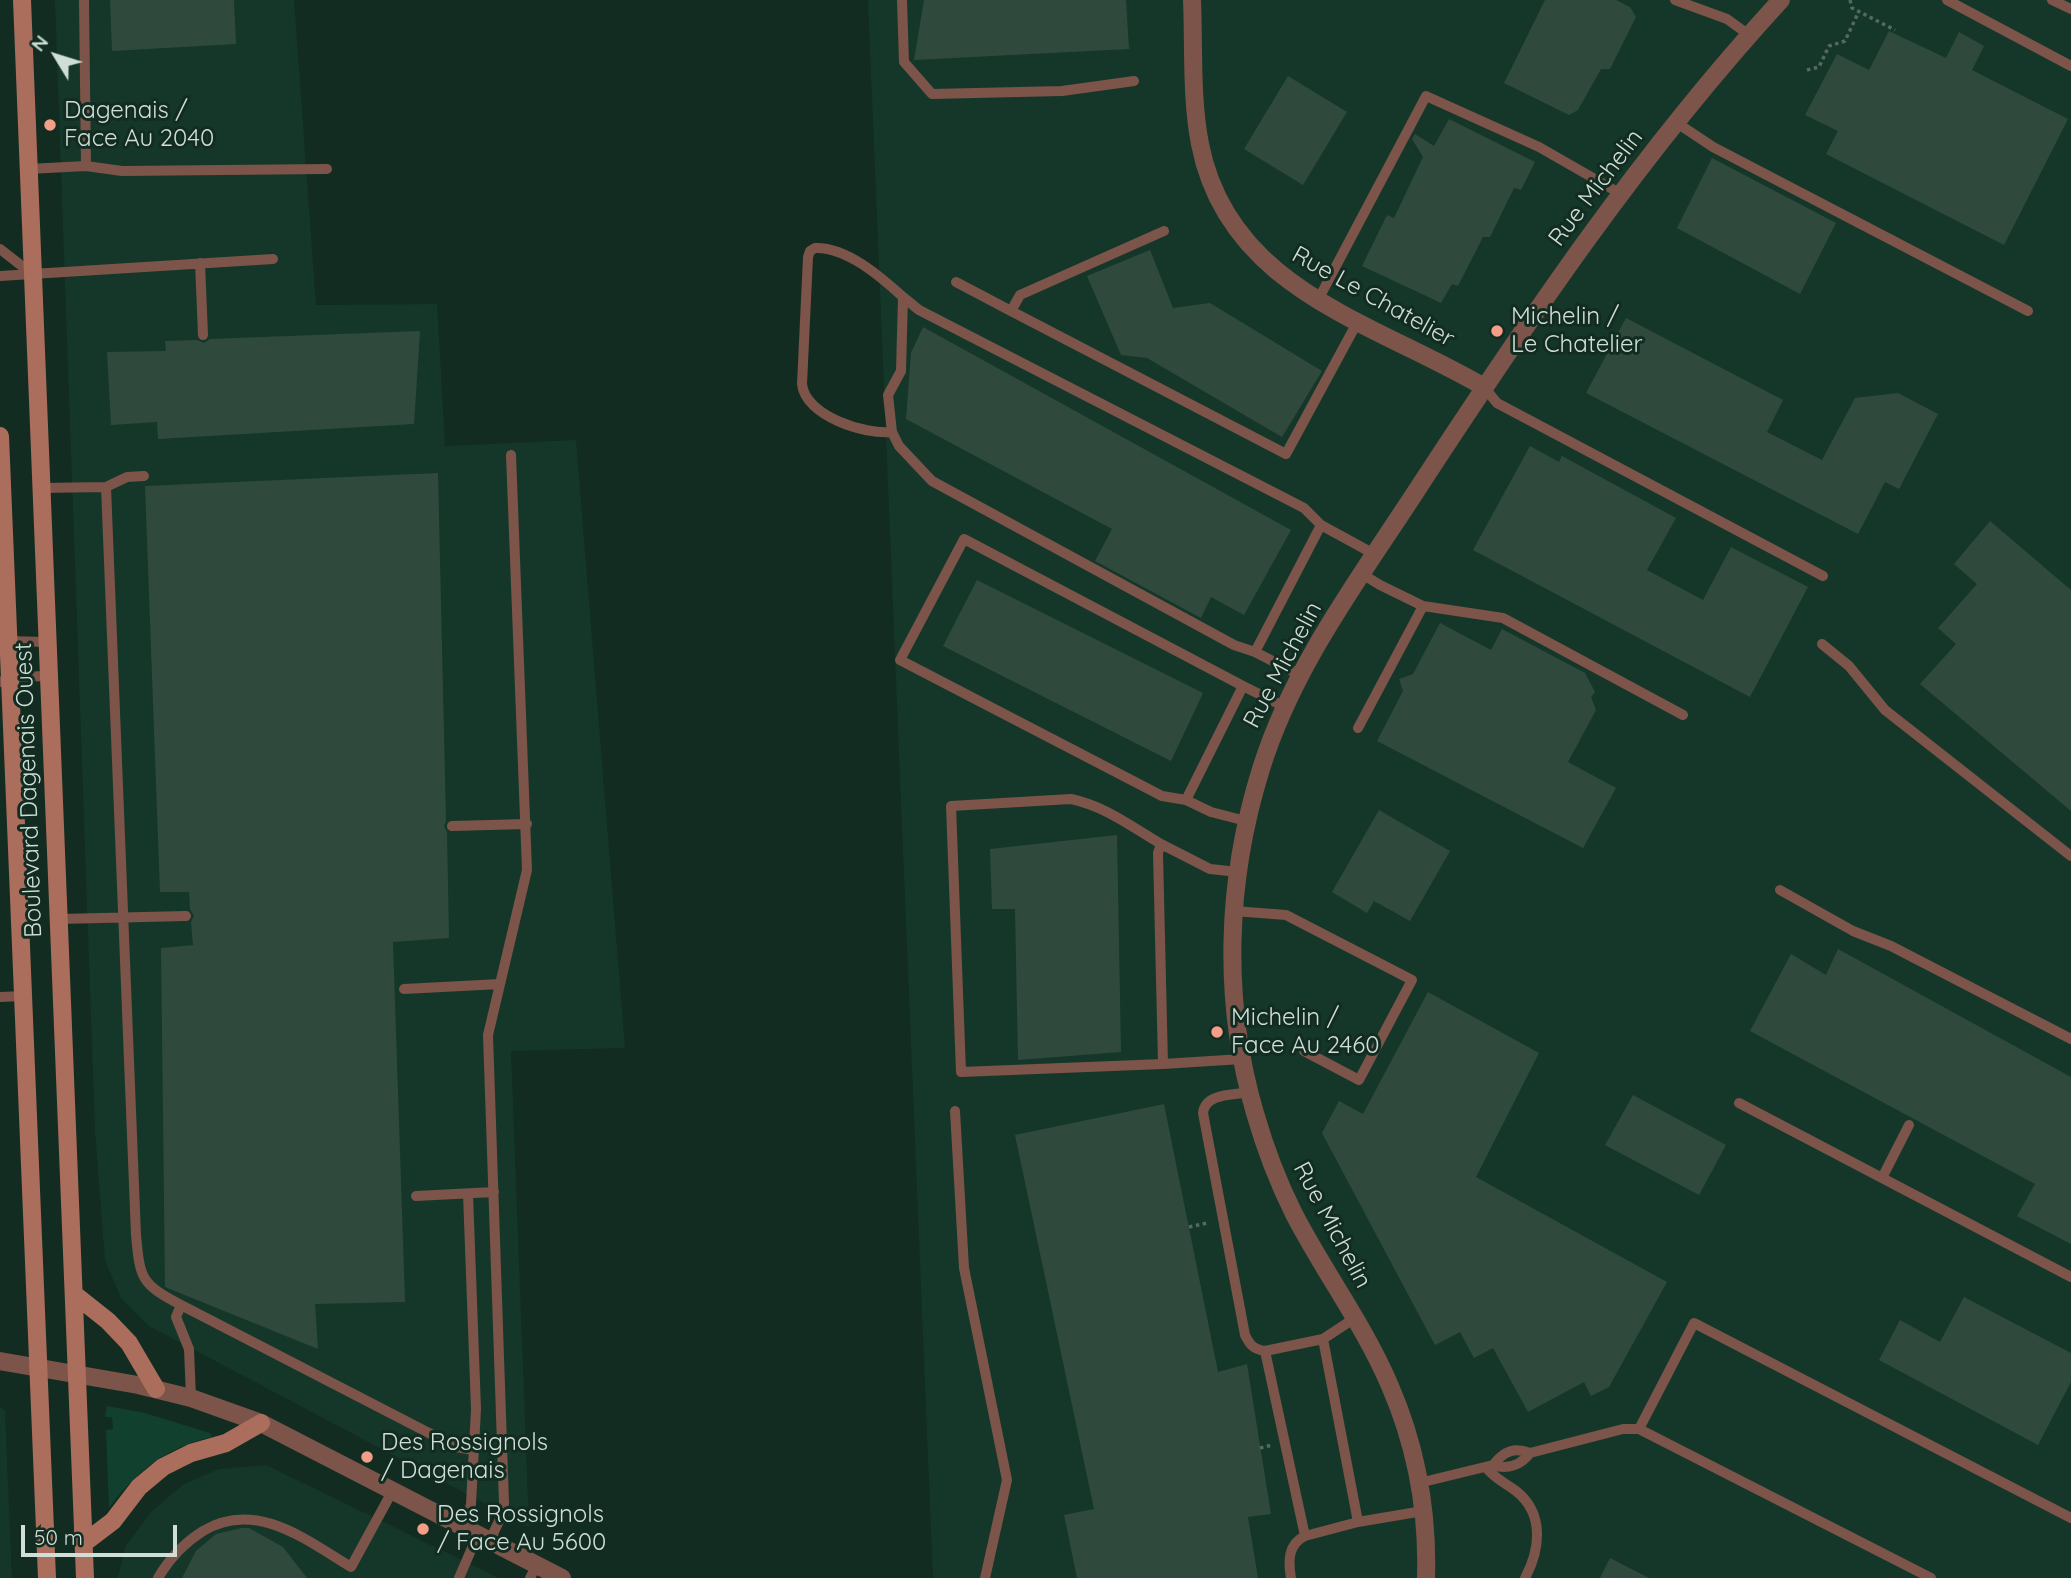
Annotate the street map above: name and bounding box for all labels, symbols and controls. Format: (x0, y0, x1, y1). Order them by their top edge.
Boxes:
north arrow (21, 21, 91, 91)
text: N (26, 30, 53, 56)
place label: Dagenais / Face Au 2040 (64, 97, 214, 153)
marker: Dagenais / Face Au 2040 (42, 117, 58, 133)
street label: Rue Michelin (1543, 124, 1649, 252)
street label: Rue Le Chatelier (1287, 240, 1459, 354)
place label: Michelin / Le Chatelier (1511, 303, 1643, 359)
marker: Michelin / Le Chatelier (1489, 323, 1505, 339)
street label: Rue Michelin (1238, 597, 1328, 733)
street label: Boulevard Dagenais Ouest (9, 642, 49, 938)
place label: Michelin / Face Au 2460 (1231, 1004, 1379, 1060)
marker: Michelin / Face Au 2460 (1209, 1024, 1225, 1040)
street label: Rue Michelin (1287, 1157, 1377, 1293)
place label: Des Rossignols / Dagenais (381, 1429, 548, 1485)
marker: Des Rossignols / Dagenais (359, 1449, 375, 1465)
place label: Des Rossignols / Face Au 5600 (437, 1501, 606, 1557)
scale bar (24, 1512, 180, 1556)
marker: Des Rossignols / Face Au 5600 (415, 1521, 431, 1537)
text: 50 m (34, 1524, 83, 1550)

